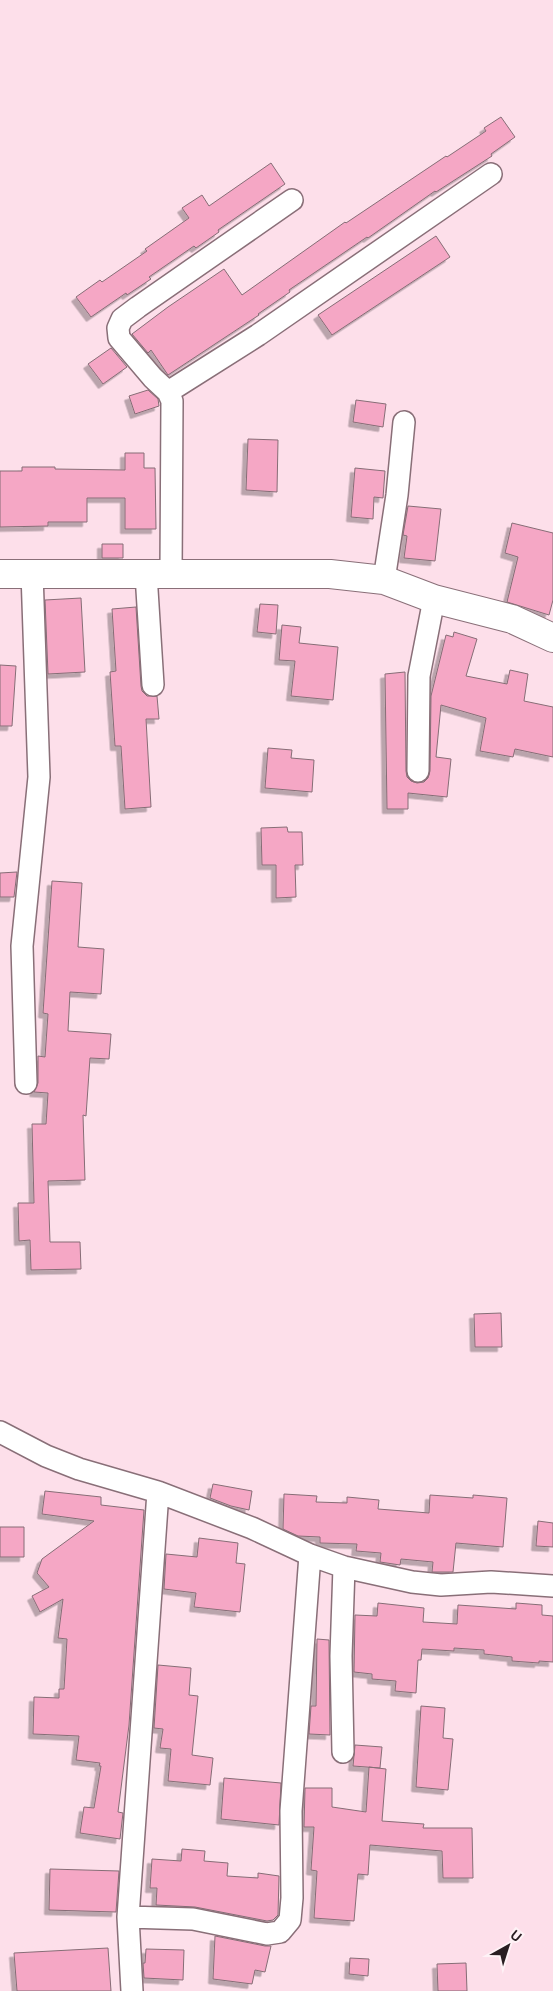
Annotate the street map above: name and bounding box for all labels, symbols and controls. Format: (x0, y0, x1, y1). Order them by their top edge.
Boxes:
north arrow (483, 1921, 533, 1971)
text: U (507, 1926, 526, 1946)

